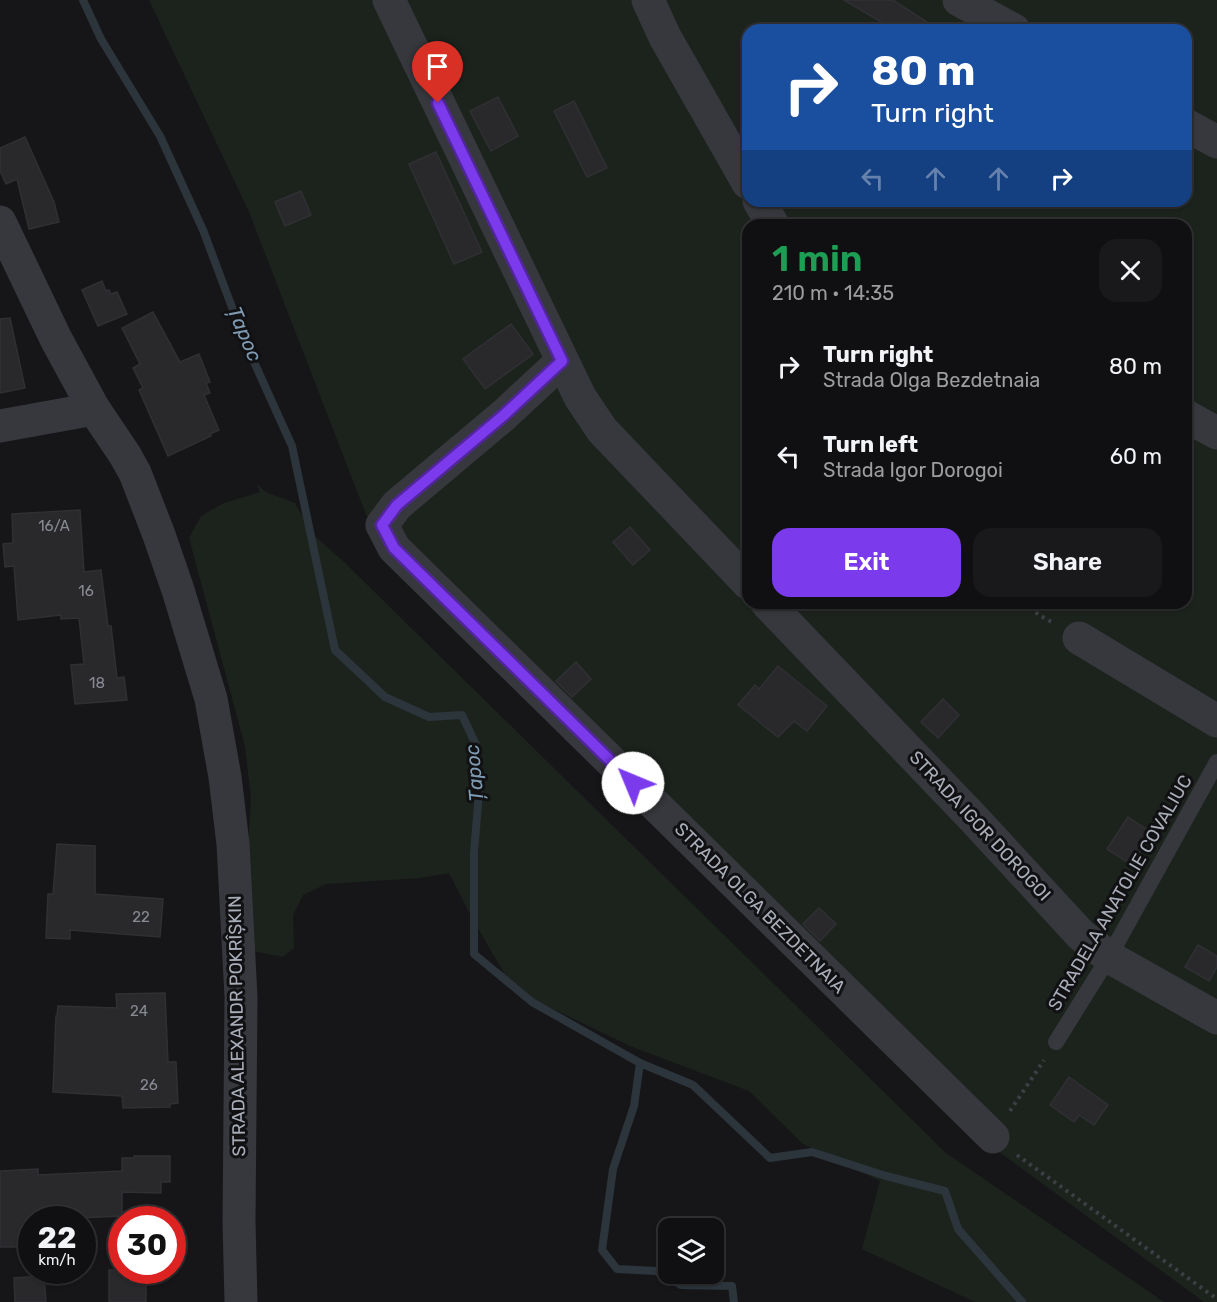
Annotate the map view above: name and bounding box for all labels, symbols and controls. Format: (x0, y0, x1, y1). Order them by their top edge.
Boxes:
pin (412, 41, 463, 103)
text: 80 m (871, 46, 975, 96)
icon: right (772, 48, 850, 126)
icon: arrive (421, 50, 454, 83)
text: Turn right (871, 97, 994, 129)
icon: left (856, 162, 889, 195)
icon: ahead (919, 162, 952, 195)
icon: ahead (982, 162, 1015, 195)
icon: right (1045, 162, 1078, 195)
text: 1 min (772, 237, 863, 280)
button: close (1099, 239, 1162, 302)
text: 210 m · 14:35 (772, 281, 894, 305)
water label: Țapoc (223, 303, 267, 365)
text: Turn right (823, 341, 933, 368)
icon: right (772, 350, 805, 383)
text: 80 m (1109, 353, 1162, 380)
text: Strada Olga Bezdetnaia (823, 368, 1040, 392)
text: Turn left (823, 431, 918, 458)
icon: left (772, 440, 805, 473)
text: 60 m (1110, 443, 1162, 470)
text: Strada Igor Dorogoi (823, 458, 1003, 482)
house number: 16/A (38, 517, 70, 535)
button: Exit (772, 528, 961, 597)
button: Share (973, 528, 1162, 597)
house number: 16 (78, 582, 94, 600)
house number: 18 (89, 674, 105, 692)
water label: Țapoc (460, 743, 488, 803)
street label: STRADA IGOR DOROGOI (905, 746, 1055, 906)
position arrow (601, 751, 665, 815)
street label: STRADELA ANATOLIE COVALIUC (1043, 771, 1197, 1015)
street label: STRADA OLGA BEZDETNAIA (670, 818, 850, 998)
street label: STRADA ALEXANDR POKRÎȘKIN (224, 895, 250, 1157)
house number: 22 (132, 908, 150, 926)
house number: 24 (130, 1002, 148, 1020)
house number: 26 (140, 1076, 158, 1094)
speed limit sign: 30 (108, 1206, 186, 1284)
map controls (658, 1218, 724, 1284)
button: layers (658, 1218, 724, 1284)
text: 22 (38, 1220, 77, 1256)
text: km/h (38, 1251, 76, 1269)

